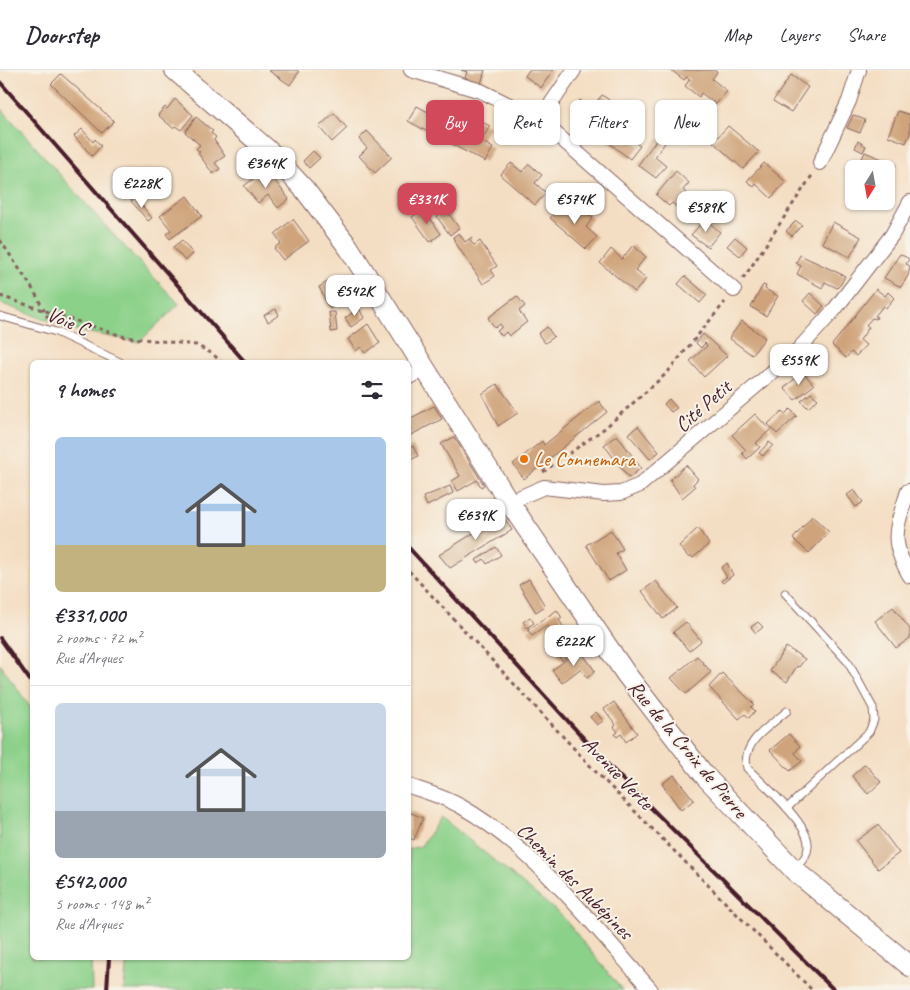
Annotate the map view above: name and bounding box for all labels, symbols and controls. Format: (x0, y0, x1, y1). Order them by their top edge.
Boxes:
text: Doorstep (25, 20, 99, 50)
text: Map (724, 24, 752, 46)
text: Layers (780, 24, 819, 46)
text: Share (847, 24, 885, 46)
chip: Buy (426, 100, 484, 145)
chip: Rent (494, 100, 560, 145)
chip: Filters (570, 100, 645, 145)
chip: New (655, 100, 717, 145)
pin: €364K (231, 146, 301, 189)
text: €364K (247, 153, 285, 173)
north arrow (845, 160, 895, 210)
map controls (845, 160, 895, 210)
pin: €228K (107, 166, 177, 209)
text: €228K (124, 173, 160, 193)
pin: €331K (392, 182, 462, 225)
pin: €574K (540, 182, 610, 225)
text: €331K (409, 189, 445, 209)
text: €574K (557, 189, 593, 209)
pin: €589K (671, 190, 741, 233)
text: €589K (688, 197, 724, 217)
pin: €542K (320, 274, 390, 317)
text: €542K (337, 281, 373, 301)
street label: Voie C (43, 301, 96, 342)
pin: €559K (764, 344, 834, 386)
text: €559K (781, 350, 817, 370)
street label: Cité Petit (669, 373, 738, 438)
icon: filters (358, 376, 386, 404)
text: 9 homes (55, 377, 114, 403)
place label: Le Connemara (534, 446, 637, 472)
marker: Le Connemara (518, 453, 530, 465)
icon: home (176, 470, 266, 560)
pin: €639K (441, 498, 511, 541)
text: €639K (457, 505, 495, 525)
text: €331,000 (55, 602, 125, 628)
pin: €222K (539, 624, 609, 667)
text: 2 rooms · 72 m² (55, 628, 141, 648)
text: €222K (556, 631, 592, 651)
text: Rue d'Arques (55, 648, 123, 668)
street label: Rue de la Croix de Pierre (623, 675, 755, 825)
street label: Avenue Verte (577, 731, 660, 816)
icon: home (176, 735, 266, 825)
street label: Chemin des Aubépines (511, 817, 640, 946)
text: €542,000 (55, 868, 125, 894)
text: 5 rooms · 148 m² (55, 894, 149, 914)
text: Rue d'Arques (55, 914, 123, 934)

